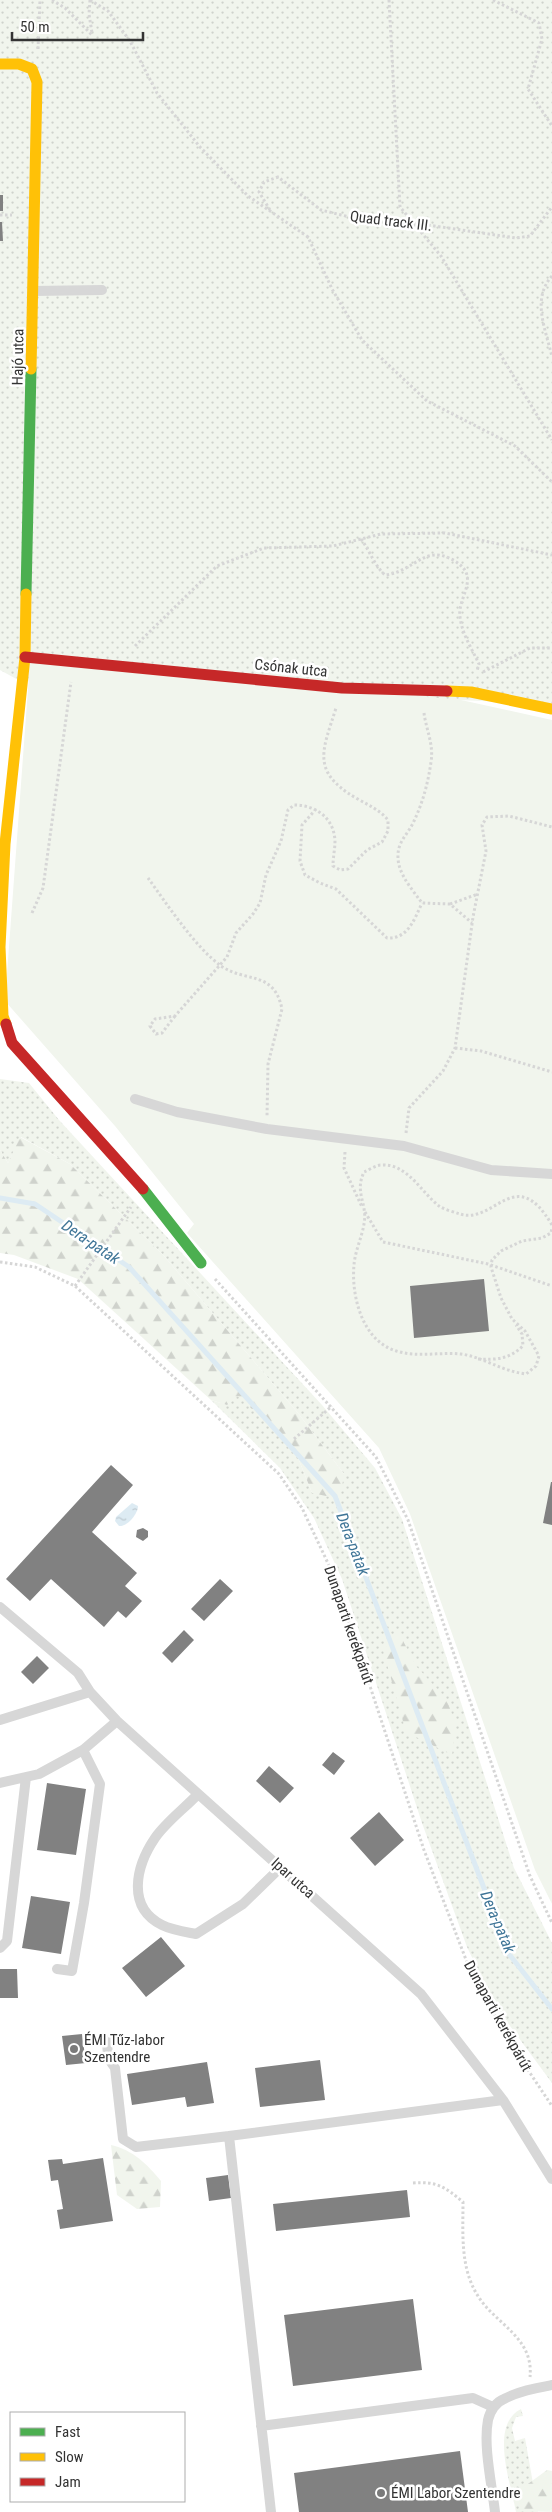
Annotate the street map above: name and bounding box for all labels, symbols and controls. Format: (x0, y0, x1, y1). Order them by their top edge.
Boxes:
scale bar (12, 10, 144, 42)
text: 50 m (20, 18, 50, 36)
street label: Quad track III. (349, 207, 433, 235)
street label: Hajó utca (9, 329, 27, 385)
street label: Csónak utca (254, 655, 328, 681)
water label: Dera-patak (58, 1216, 124, 1269)
water label: Dera-patak (332, 1510, 374, 1579)
street label: Dunaparti kerékpárút (320, 1564, 378, 1686)
street label: Ipar utca (268, 1854, 318, 1902)
water label: Dera-patak (476, 1888, 520, 1957)
street label: Dunaparti kerékpárút (460, 1957, 536, 2075)
place label: ÉMI Tűz-labor Szentendre (84, 2031, 165, 2066)
marker: ÉMI Tűz-labor Szentendre (68, 2043, 80, 2055)
legend (10, 2412, 185, 2502)
text: Fast (55, 2423, 80, 2441)
text: Slow (55, 2448, 84, 2466)
text: Jam (55, 2473, 81, 2491)
place label: ÉMI Labor Szentendre (391, 2484, 520, 2502)
marker: ÉMI Labor Szentendre (375, 2487, 387, 2499)

